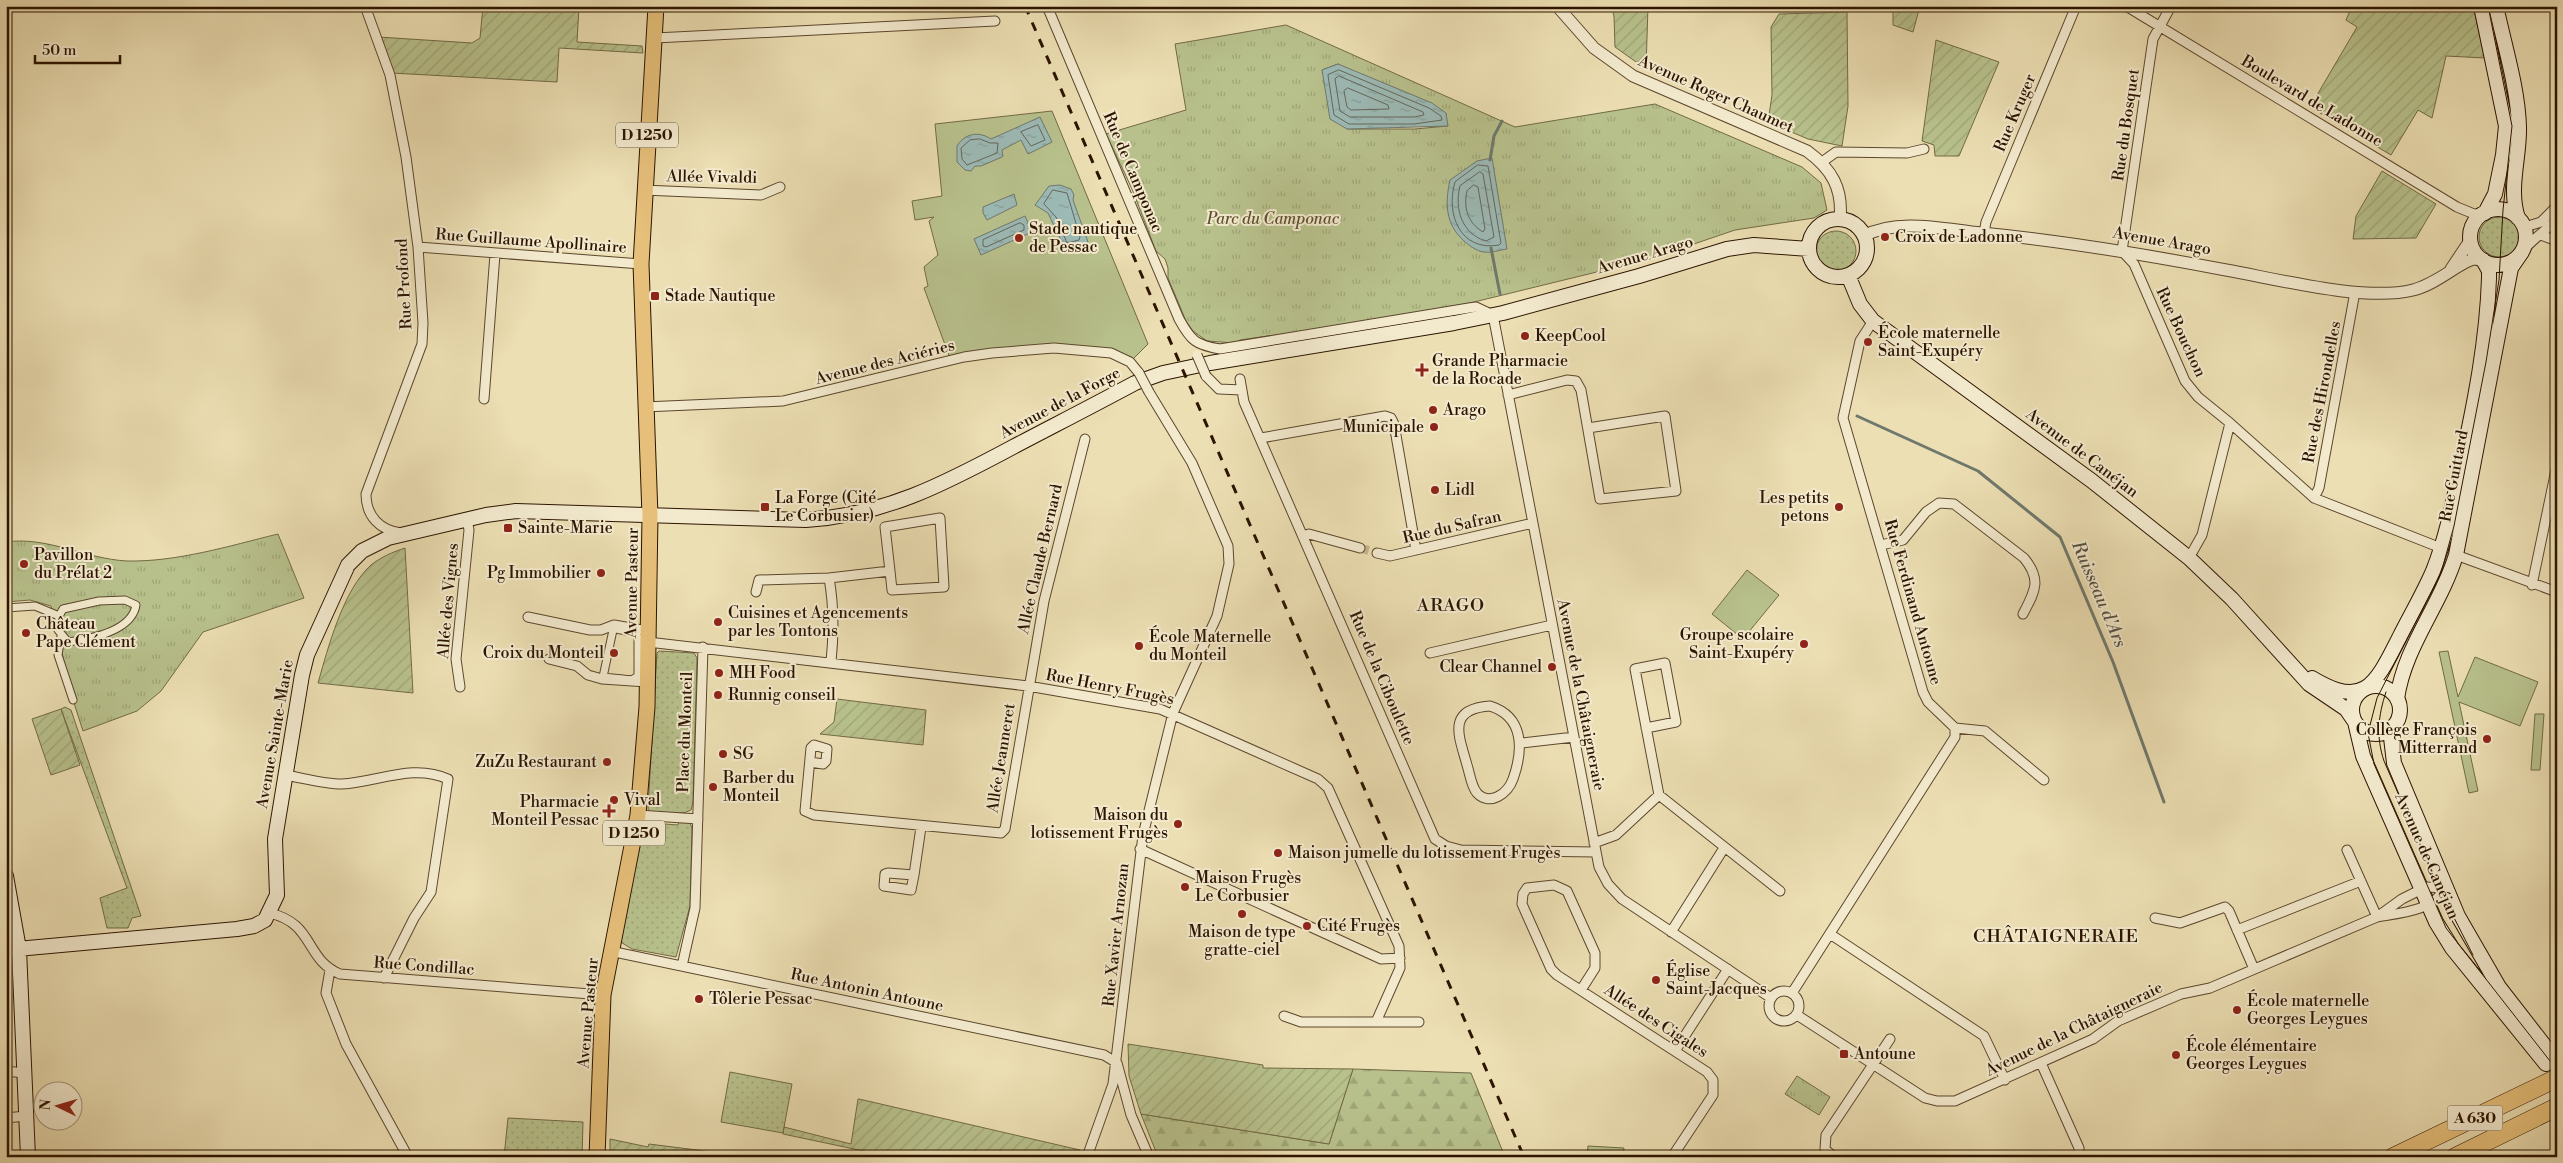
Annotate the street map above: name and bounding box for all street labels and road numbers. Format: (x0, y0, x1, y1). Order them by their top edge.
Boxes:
street label: Avenue Roger Chaumet (1634, 50, 1797, 137)
street label: Boulevard de Ladonne (2237, 50, 2386, 151)
street label: Rue du Bosquet (2108, 67, 2144, 182)
street label: Rue Kruger (1990, 71, 2040, 155)
street label: Rue de Camponac (1099, 109, 1167, 235)
road number: D 1250 (616, 122, 678, 148)
street label: Allée Vivaldi (665, 166, 758, 188)
street label: Avenue Arago (2110, 222, 2213, 259)
street label: Rue Guillaume Apollinaire (435, 224, 627, 258)
street label: Avenue Arago (1594, 232, 1695, 279)
street label: Rue Profond (392, 238, 416, 330)
street label: Rue Bouchon (2151, 284, 2211, 381)
street label: Rue des Hirondelles (2298, 319, 2346, 465)
street label: Avenue des Aciéries (812, 335, 957, 389)
street label: Avenue de la Forge (995, 363, 1124, 444)
street label: Avenue de Canéjan (2021, 403, 2143, 502)
street label: Rue Guittard (2435, 428, 2473, 524)
street label: Allée Claude Bernard (1013, 482, 1067, 637)
street label: Rue du Safran (1401, 506, 1504, 548)
street label: Rue Ferdinand Antoune (1880, 517, 1946, 687)
street label: Avenue Pasteur (621, 527, 643, 640)
street label: Allée des Vignes (433, 542, 463, 661)
street label: Avenue de la Châtaigneraie (1552, 597, 1609, 793)
street label: Rue de la Ciboulette (1345, 608, 1419, 748)
street label: Avenue Sainte-Marie (252, 658, 298, 811)
street label: Rue Henry Frugès (1044, 665, 1176, 709)
street label: Place du Monteil (673, 671, 697, 793)
street label: Allée Jeanneret (982, 701, 1020, 815)
street label: Avenue de Canéjan (2390, 789, 2464, 923)
road number: D 1250 (603, 820, 665, 846)
street label: Rue Xavier Arnozan (1099, 862, 1134, 1008)
street label: Rue Condillac (373, 952, 475, 980)
street label: Avenue Pasteur (573, 957, 603, 1070)
street label: Rue Antonin Antoune (789, 964, 945, 1016)
street label: Avenue de la Châtaigneraie (1981, 977, 2166, 1081)
street label: Allée des Cigales (1599, 979, 1712, 1062)
road number: A 630 (2448, 1106, 2502, 1130)

